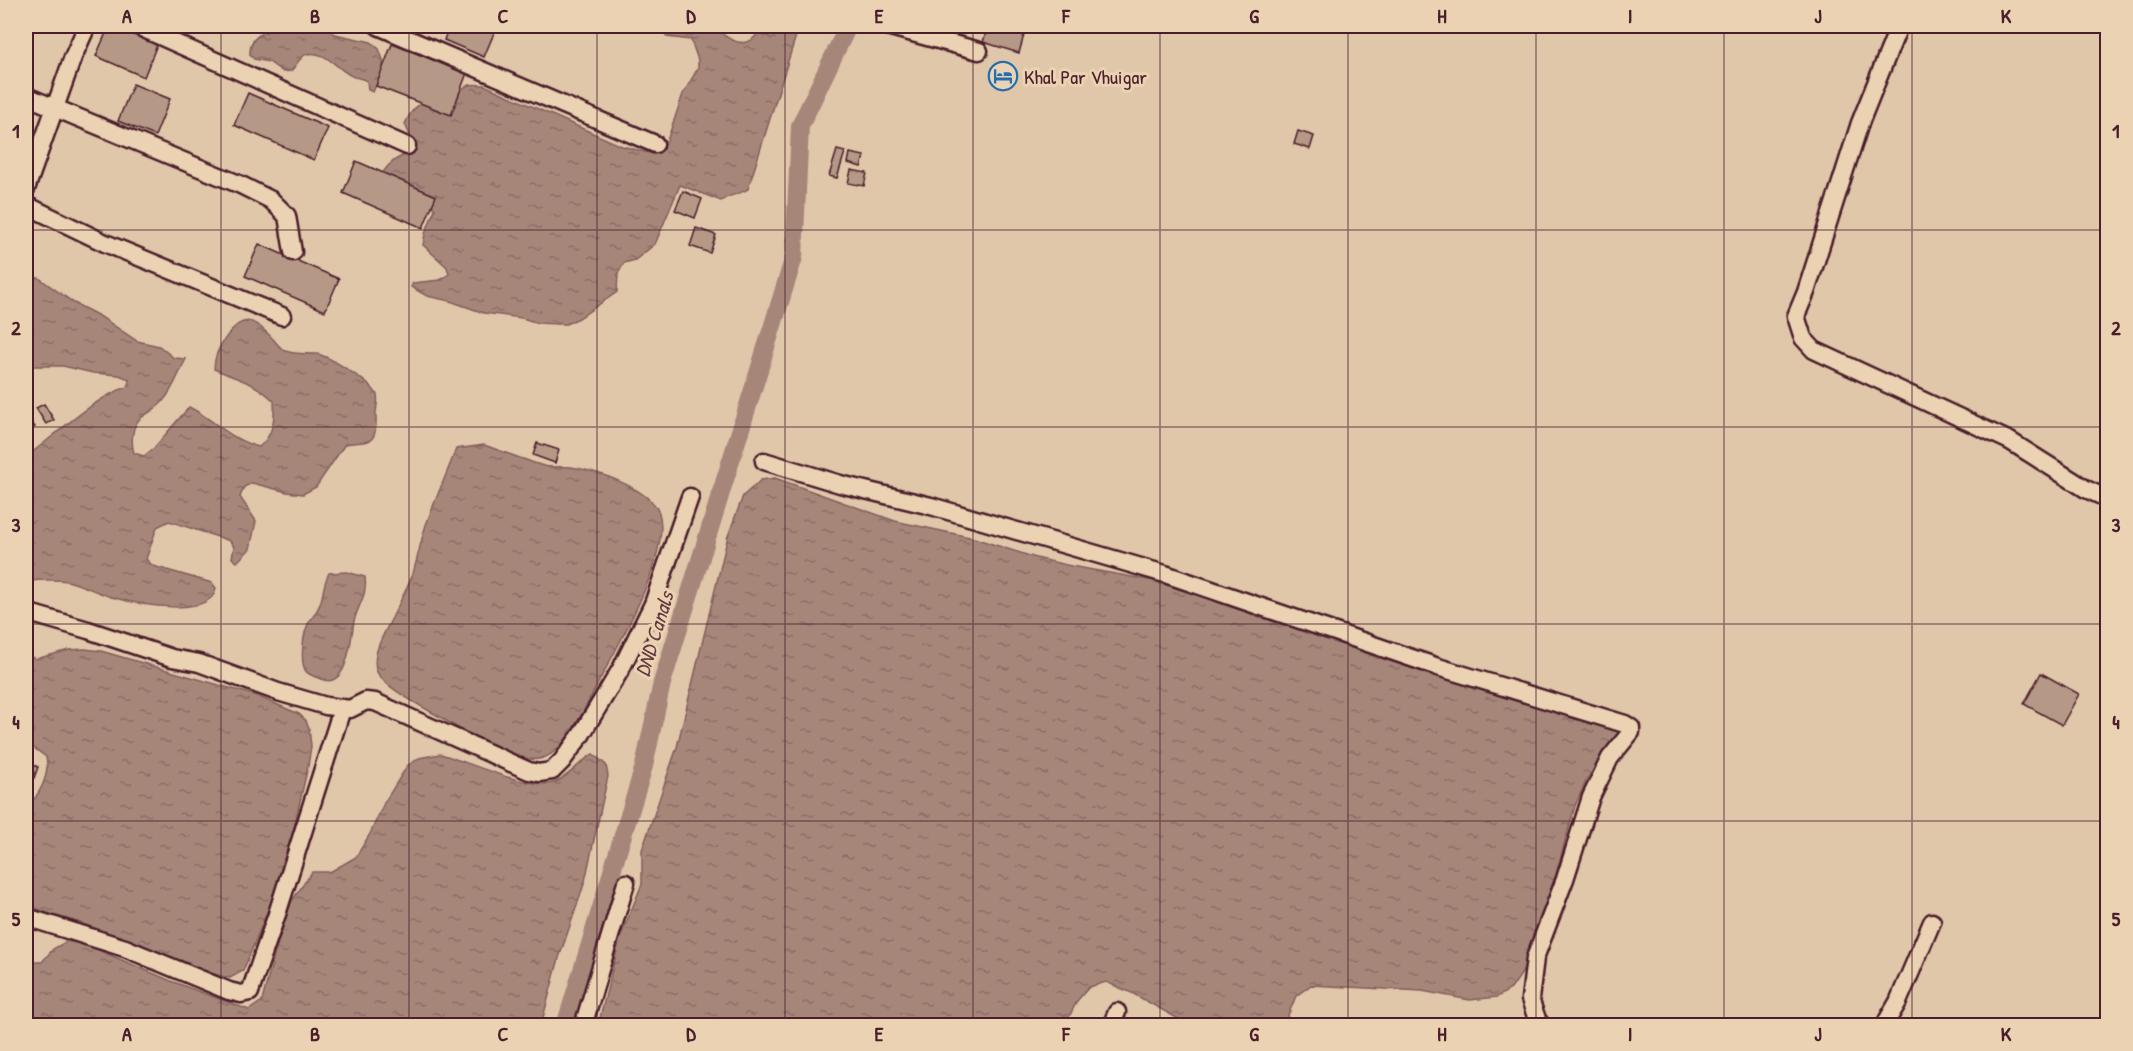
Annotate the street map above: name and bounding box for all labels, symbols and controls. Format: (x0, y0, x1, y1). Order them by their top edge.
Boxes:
text: A (122, 2, 132, 29)
text: B (310, 2, 320, 29)
text: C (498, 2, 509, 29)
text: D (686, 2, 696, 29)
text: E (875, 2, 884, 29)
text: F (1061, 2, 1071, 29)
text: G (1249, 2, 1259, 29)
text: H (1437, 2, 1447, 29)
text: I (1628, 2, 1632, 29)
text: J (1814, 2, 1822, 29)
text: K (2001, 2, 2012, 29)
hotel icon: Khal Par Vhuigar (987, 60, 1019, 92)
place label: Khal Par Vhuigar (1024, 63, 1147, 90)
text: 1 (12, 117, 20, 144)
text: 1 (2112, 117, 2120, 144)
text: 2 (11, 314, 21, 341)
text: 2 (2111, 314, 2121, 341)
text: 3 (12, 511, 21, 538)
text: 3 (2112, 511, 2121, 538)
water label: DND Canals (627, 586, 681, 680)
text: 4 (12, 708, 20, 735)
text: 4 (2112, 708, 2120, 735)
text: 5 (12, 905, 21, 932)
text: 5 (2112, 905, 2121, 932)
text: A (122, 1020, 132, 1047)
text: B (310, 1020, 320, 1047)
text: C (498, 1020, 509, 1047)
text: D (686, 1020, 696, 1047)
text: E (875, 1020, 884, 1047)
text: F (1061, 1020, 1071, 1047)
text: G (1249, 1020, 1259, 1047)
text: H (1437, 1020, 1447, 1047)
text: I (1628, 1020, 1632, 1047)
text: J (1814, 1020, 1822, 1047)
text: K (2001, 1020, 2012, 1047)

